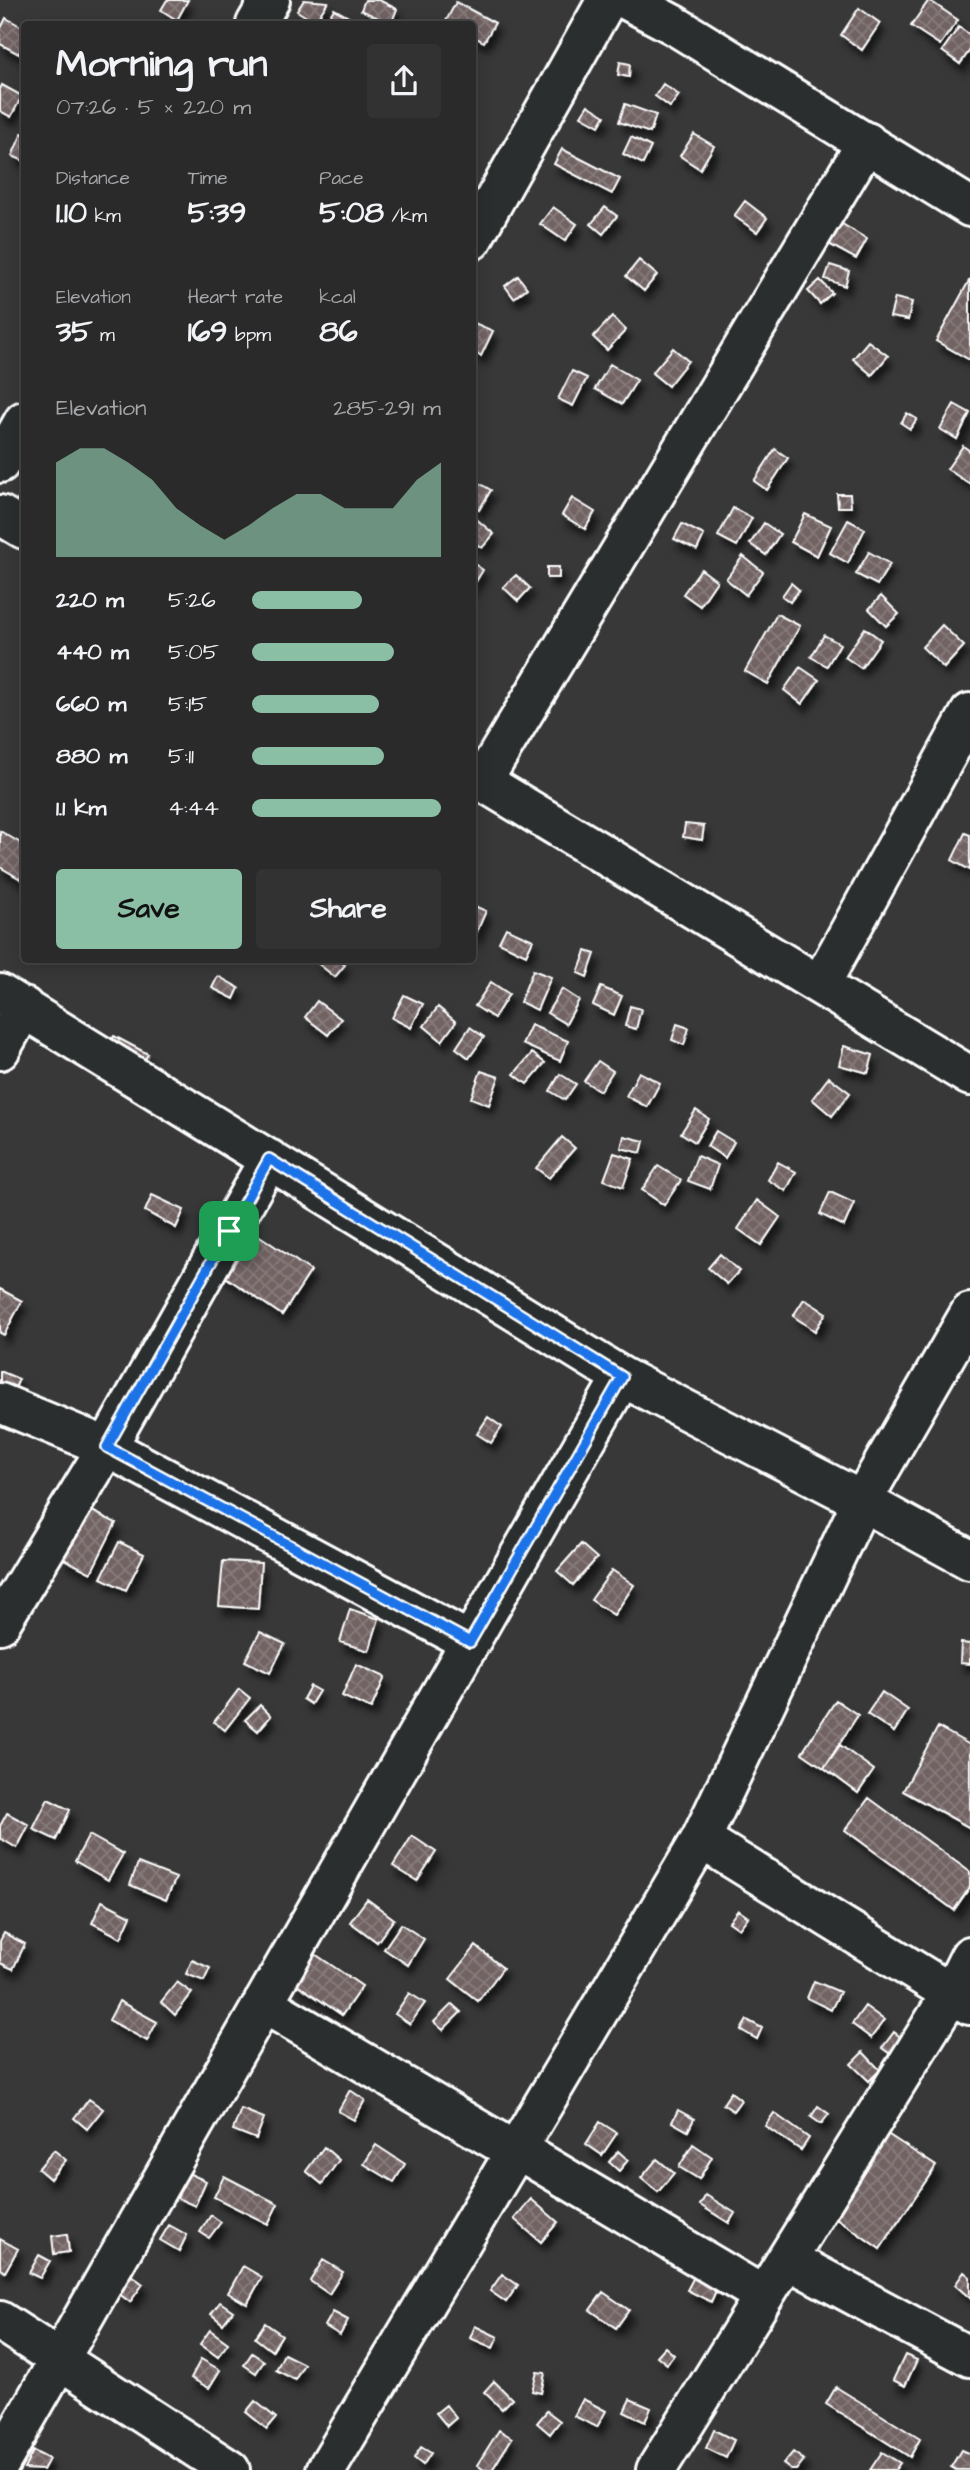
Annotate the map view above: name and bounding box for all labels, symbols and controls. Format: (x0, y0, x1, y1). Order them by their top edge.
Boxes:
text: Morning run (56, 39, 268, 91)
button: share (367, 44, 441, 118)
text: 07:26 · 5 × 220 m (56, 91, 251, 123)
text: Distance (56, 165, 130, 192)
text: Time (188, 165, 227, 192)
text: Pace (319, 165, 363, 192)
text: 1.10 (56, 192, 87, 234)
text: 5:39 (188, 192, 246, 234)
text: 5:08 (319, 192, 384, 234)
text: km (87, 203, 121, 230)
text: /km (384, 203, 427, 230)
text: Elevation (56, 284, 131, 311)
text: Heart rate (188, 284, 283, 311)
text: kcal (319, 284, 356, 311)
text: 35 (56, 311, 93, 353)
text: 169 (188, 311, 227, 353)
text: 86 (319, 311, 358, 353)
text: m (93, 322, 115, 349)
text: bpm (227, 322, 271, 349)
text: Elevation (56, 392, 147, 424)
text: 285–291 m (333, 392, 441, 424)
text: 220 m (56, 584, 124, 616)
text: 5:26 (168, 584, 216, 616)
text: 440 m (56, 636, 129, 668)
text: 5:05 (168, 636, 219, 668)
text: 660 m (56, 688, 126, 720)
text: 5:15 (168, 688, 207, 720)
text: 880 m (56, 740, 127, 772)
text: 5:11 (168, 740, 194, 772)
text: 1.1 km (56, 792, 106, 824)
text: 4:44 (168, 792, 219, 824)
button: Save (56, 869, 242, 949)
button: Share (256, 869, 441, 949)
pin (199, 1201, 259, 1261)
icon: arrive (210, 1212, 248, 1250)

